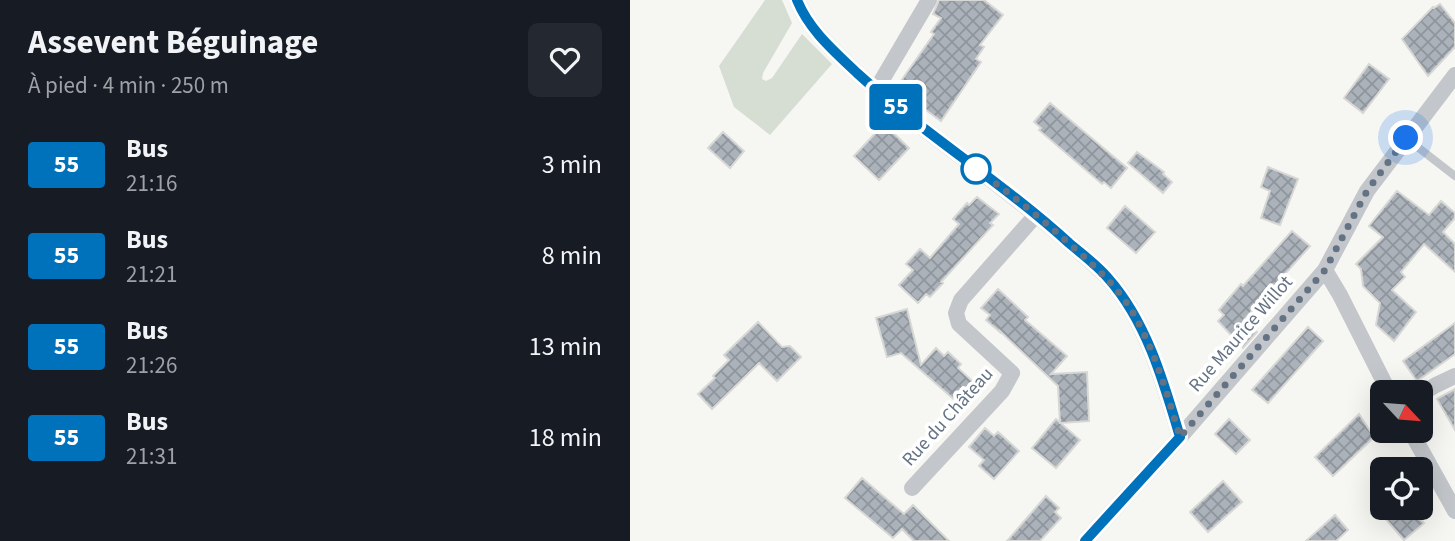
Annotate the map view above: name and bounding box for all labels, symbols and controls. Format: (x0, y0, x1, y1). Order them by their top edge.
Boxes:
text: Assevent Béguinage (28, 19, 318, 66)
button: heart (528, 23, 602, 97)
text: À pied · 4 min · 250 m (28, 69, 229, 102)
line badge: 55 (864, 84, 928, 130)
text: 55 (883, 89, 909, 124)
your location (1388, 120, 1423, 155)
text: Bus (126, 130, 168, 167)
text: 3 min (542, 146, 602, 183)
text: 55 (54, 147, 79, 182)
unlabelled marker (961, 154, 991, 184)
text: 21:16 (126, 167, 177, 200)
text: Bus (126, 221, 168, 258)
text: 8 min (542, 237, 602, 274)
text: 55 (54, 238, 79, 273)
text: 21:21 (126, 258, 177, 291)
street label: Rue Maurice Willot (1183, 269, 1300, 398)
text: Bus (126, 312, 168, 349)
text: 13 min (529, 328, 602, 365)
text: 55 (54, 329, 79, 364)
text: 21:26 (126, 349, 177, 382)
street label: Rue du Château (896, 362, 1000, 472)
north arrow (1370, 380, 1433, 443)
map controls (1370, 380, 1433, 520)
text: Bus (126, 403, 168, 440)
text: 18 min (529, 419, 602, 456)
text: 55 (54, 420, 79, 455)
text: 21:31 (126, 440, 177, 473)
button: locate (1370, 457, 1433, 520)

